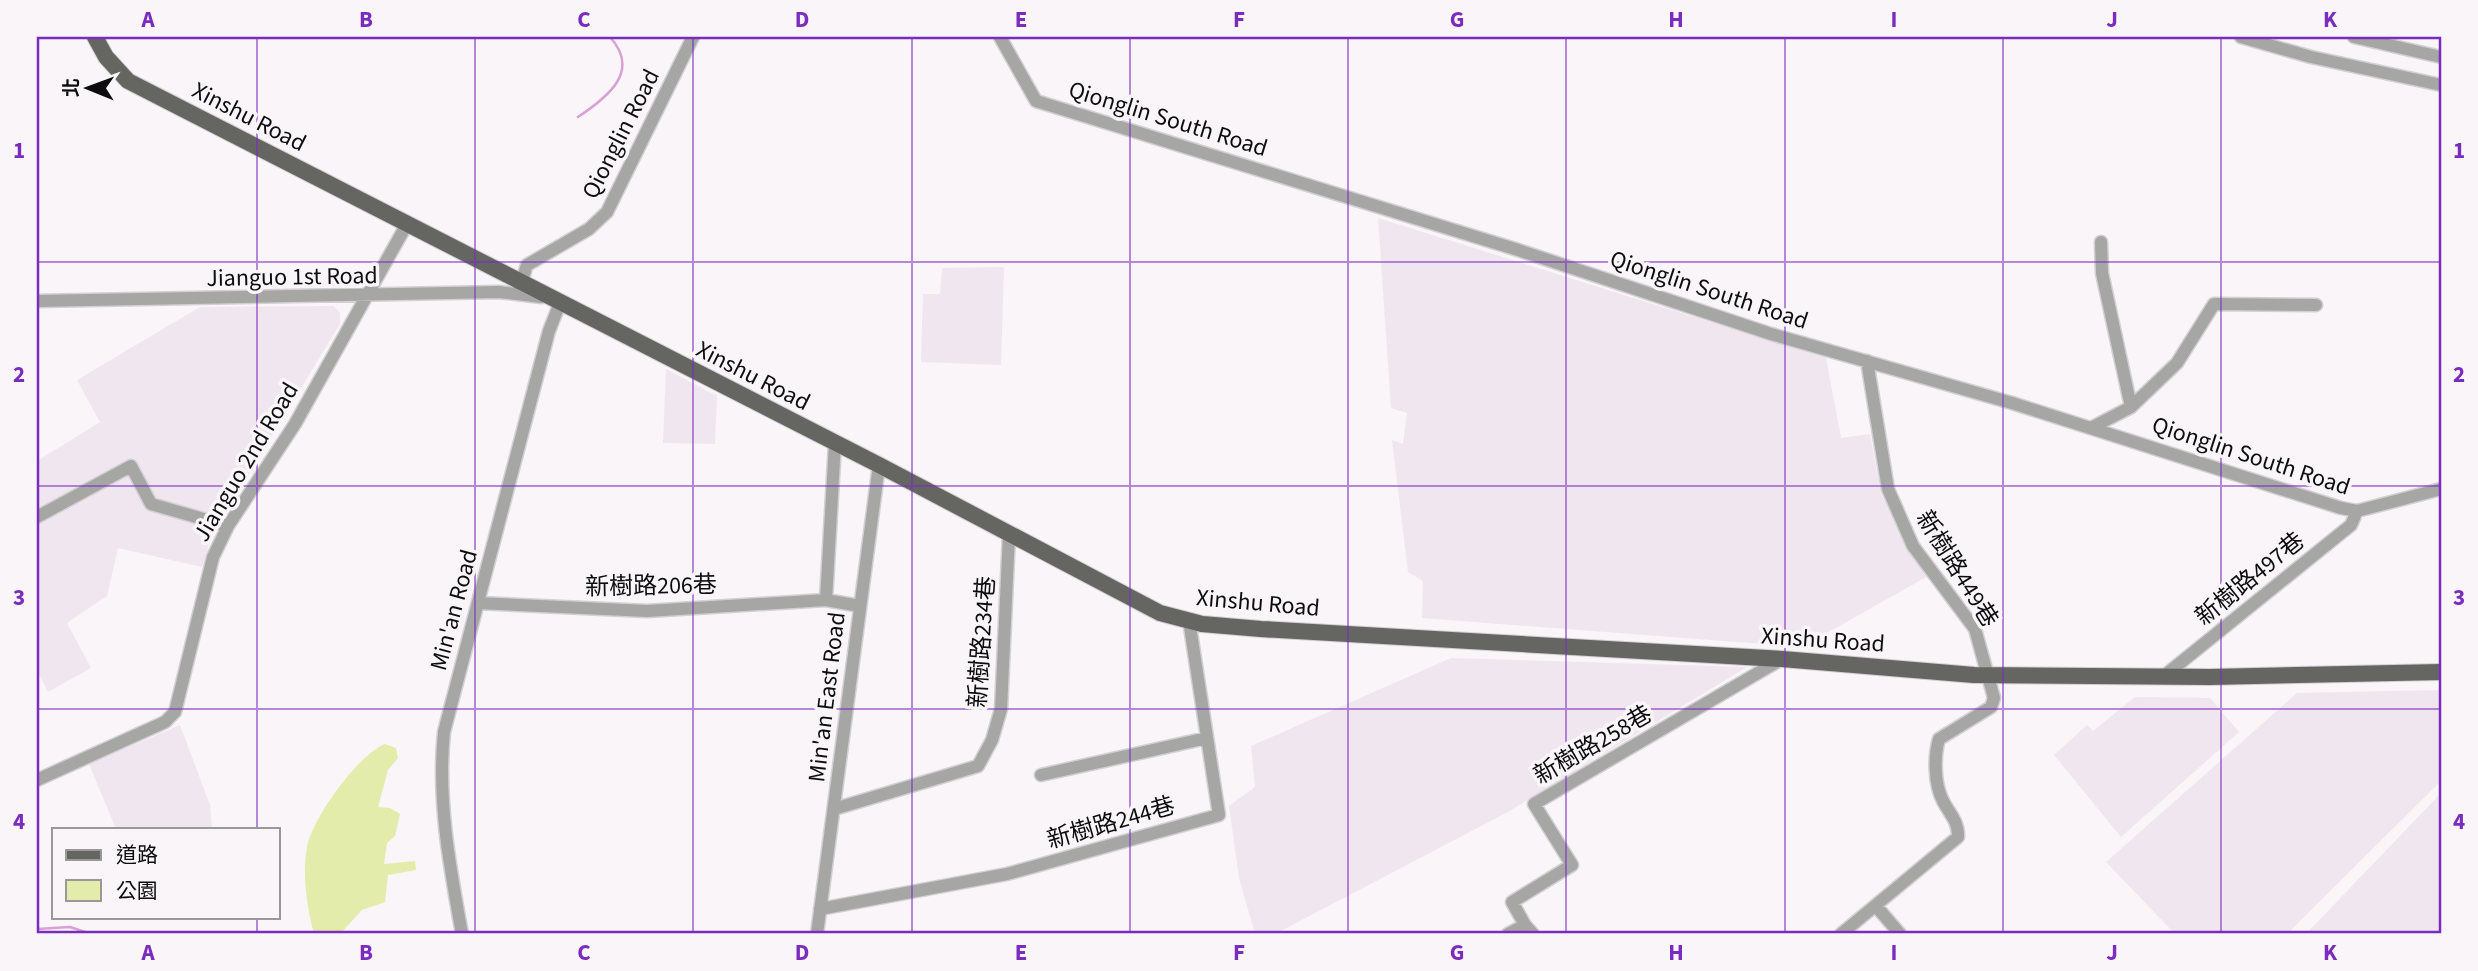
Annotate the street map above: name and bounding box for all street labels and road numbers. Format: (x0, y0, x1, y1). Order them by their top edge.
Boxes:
street label: Qionglin Road (573, 63, 669, 205)
street label: Qionglin South Road (1064, 72, 1272, 166)
street label: Xinshu Road (186, 73, 312, 161)
street label: Qionglin South Road (1605, 241, 1813, 339)
street label: Jianguo 1st Road (206, 258, 378, 296)
street label: Xinshu Road (690, 332, 816, 420)
street label: Jianguo 2nd Road (185, 376, 307, 548)
street label: Qionglin South Road (2147, 407, 2355, 505)
street label: 新樹路449巷 (1907, 504, 2007, 634)
street label: 新樹路497巷 (2188, 524, 2312, 634)
street label: Min'an Road (421, 546, 487, 674)
street label: 新樹路206巷 (585, 567, 717, 605)
street label: 新樹路234巷 (960, 575, 1004, 709)
street label: Xinshu Road (1195, 580, 1321, 626)
street label: Min'an East Road (799, 610, 855, 784)
street label: Xinshu Road (1760, 618, 1886, 662)
street label: 新樹路258巷 (1527, 697, 1659, 793)
street label: 新樹路244巷 (1043, 788, 1179, 858)

